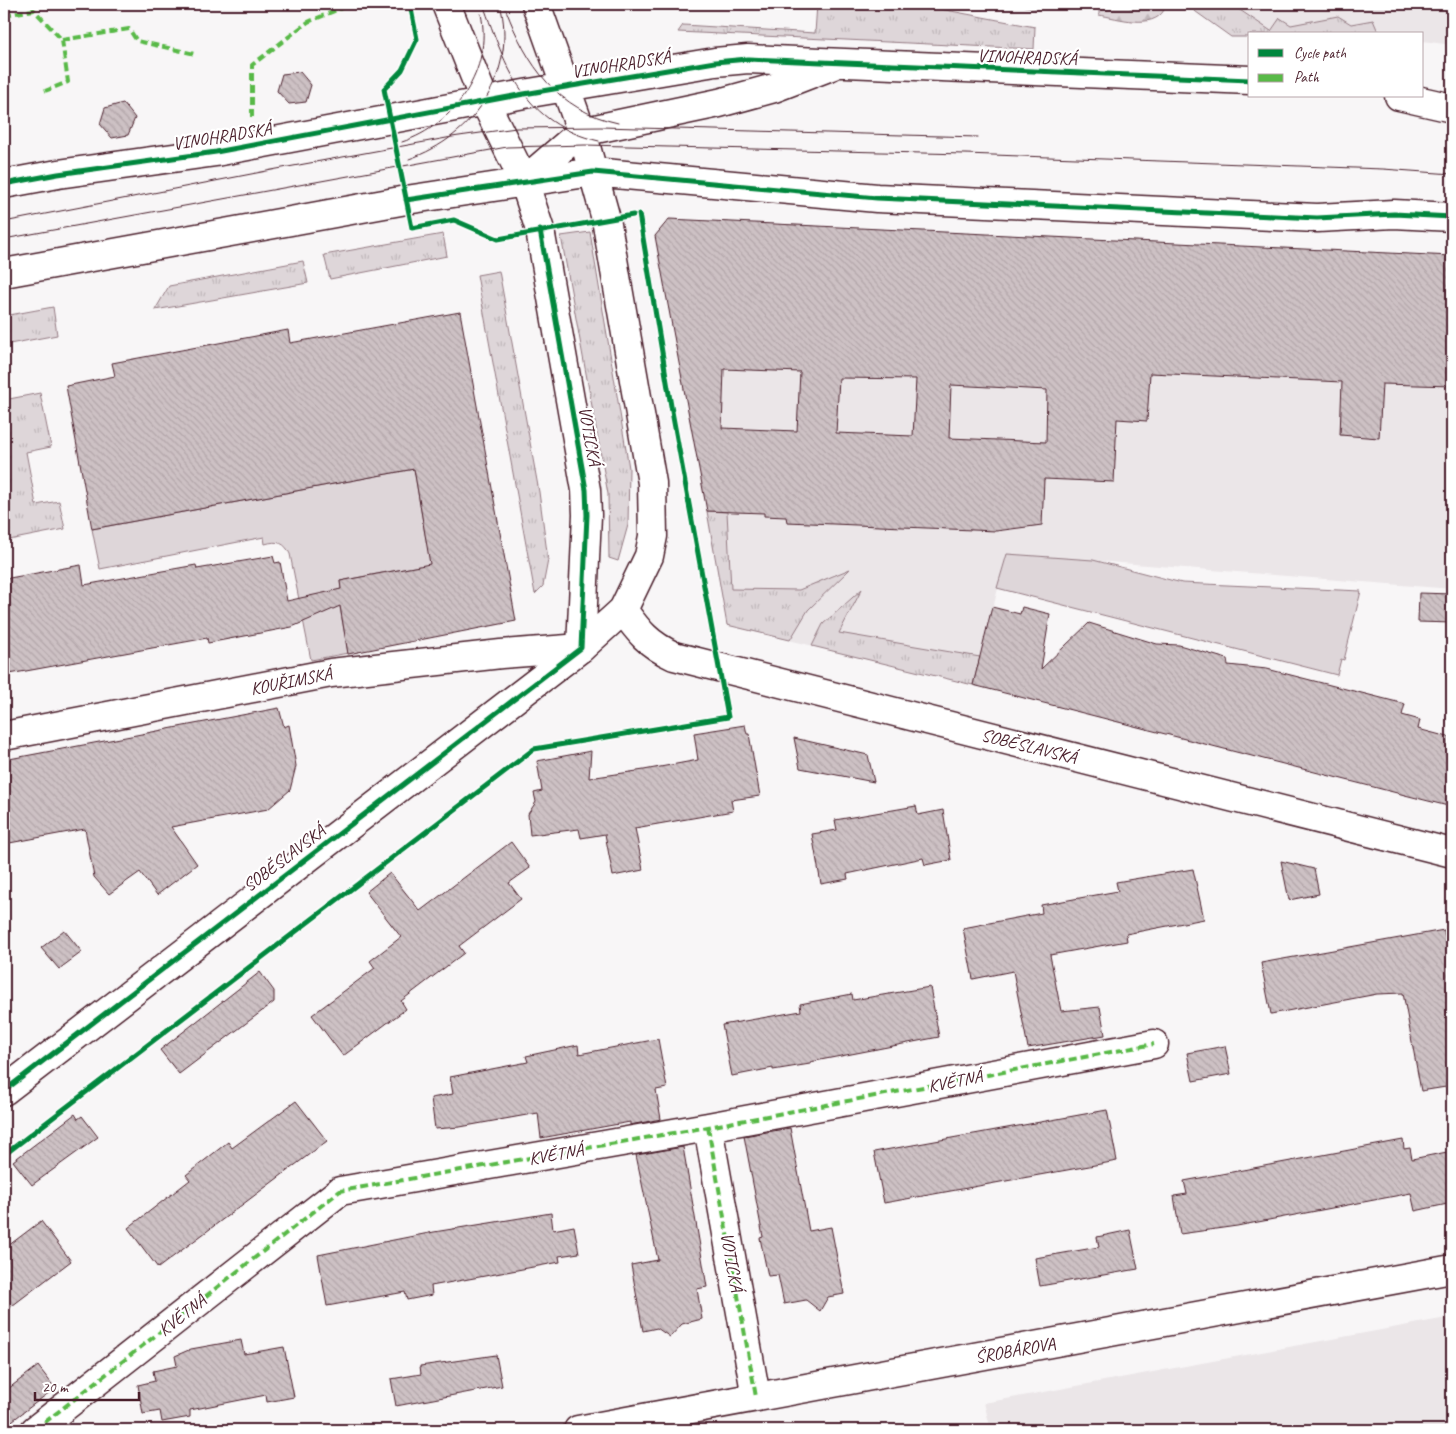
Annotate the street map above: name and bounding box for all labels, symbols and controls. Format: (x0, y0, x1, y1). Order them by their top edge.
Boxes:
legend (1248, 32, 1424, 98)
street label: VINOHRADSKÁ (977, 44, 1080, 70)
text: Cycle path (1294, 44, 1346, 63)
street label: VINOHRADSKÁ (570, 45, 675, 83)
text: Path (1294, 68, 1320, 87)
street label: VINOHRADSKÁ (171, 117, 276, 155)
street label: VOTICKÁ (574, 405, 607, 470)
street label: KOUŘIMSKÁ (248, 662, 336, 700)
street label: SOBĚSLAVSKÁ (979, 724, 1082, 769)
street label: SOBĚSLAVSKÁ (238, 818, 332, 896)
street label: KVĚTNÁ (926, 1064, 987, 1097)
street label: KVĚTNÁ (527, 1138, 588, 1170)
street label: VOTICKÁ (716, 1231, 749, 1296)
street label: KVĚTNÁ (154, 1288, 213, 1341)
street label: ŠROBÁROVA (973, 1332, 1058, 1368)
scale bar (35, 1369, 139, 1401)
text: 20 m (42, 1378, 69, 1397)

